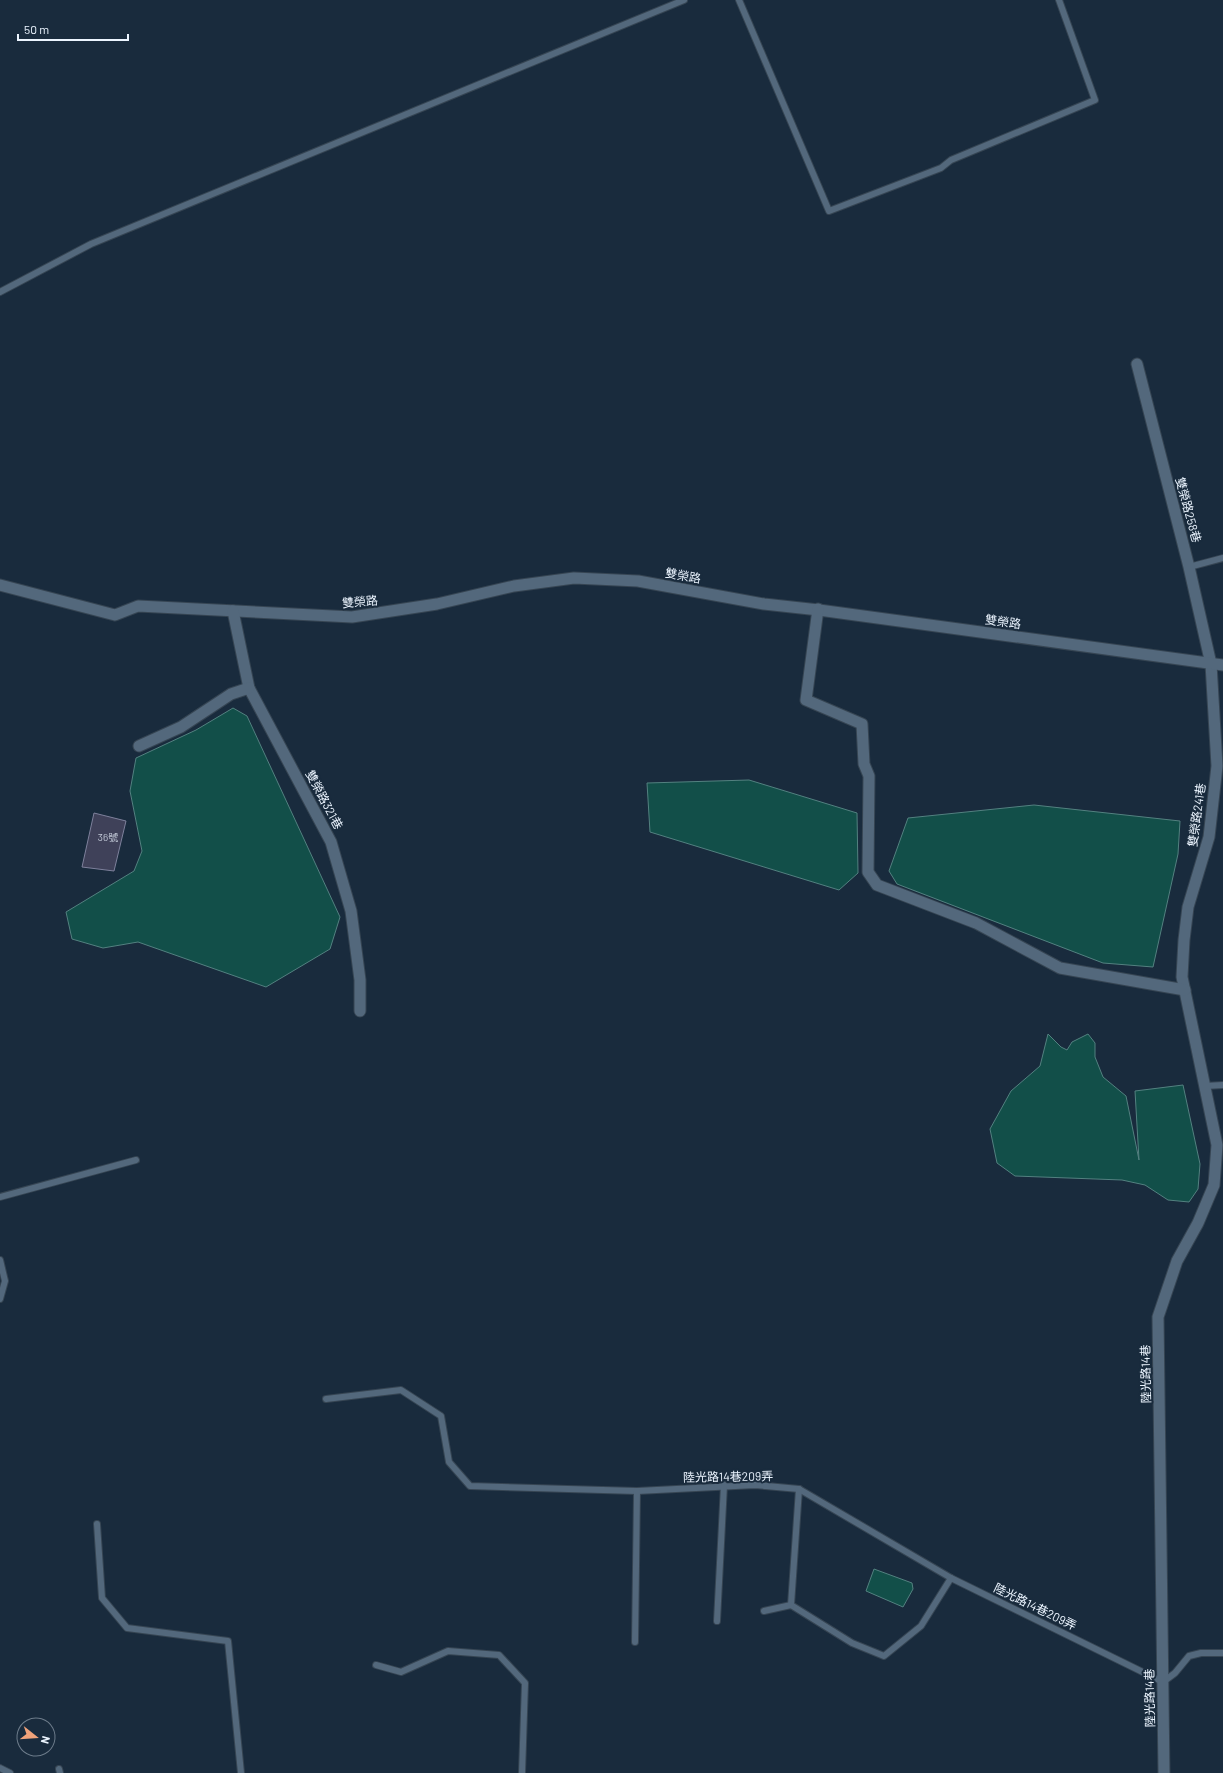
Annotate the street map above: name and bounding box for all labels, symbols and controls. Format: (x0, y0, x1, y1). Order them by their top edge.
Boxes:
scale bar (18, 16, 128, 42)
text: 50 m (24, 22, 49, 36)
street label: 雙榮路258巷 (1174, 476, 1204, 544)
street label: 雙榮路 (664, 565, 702, 585)
street label: 雙榮路 (341, 592, 378, 610)
street label: 雙榮路 (984, 612, 1022, 630)
street label: 雙榮路321巷 (304, 768, 346, 831)
street label: 雙榮路241巷 (1185, 782, 1207, 848)
house number: 36號 (98, 831, 118, 843)
street label: 陸光路14巷 (1137, 1344, 1153, 1404)
street label: 陸光路14巷209弄 (683, 1468, 773, 1484)
street label: 陸光路14巷209弄 (992, 1580, 1079, 1632)
street label: 陸光路14巷 (1141, 1668, 1157, 1728)
north arrow (16, 1717, 56, 1757)
text: N (39, 1735, 53, 1745)

